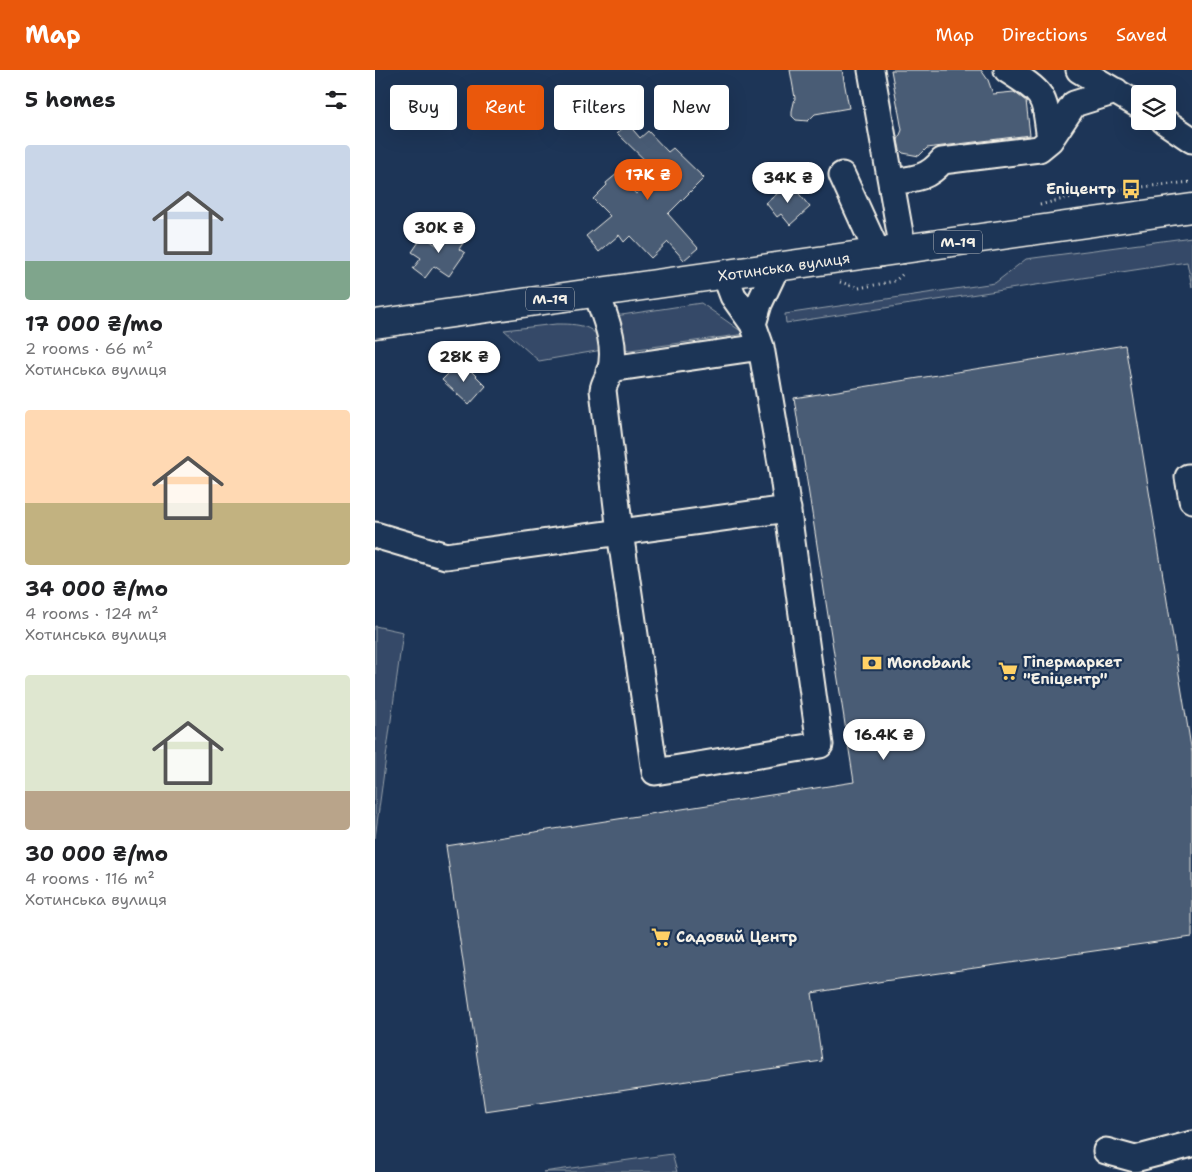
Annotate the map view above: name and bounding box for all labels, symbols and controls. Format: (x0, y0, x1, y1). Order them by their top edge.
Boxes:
text: Map (25, 19, 81, 51)
text: Map (936, 23, 974, 47)
text: Directions (1002, 23, 1088, 47)
text: Saved (1116, 23, 1167, 47)
chip: Buy (390, 85, 457, 130)
chip: Rent (467, 85, 544, 130)
chip: Filters (554, 85, 644, 130)
chip: New (654, 85, 729, 130)
map controls (1131, 85, 1176, 130)
button: layers (1131, 85, 1176, 130)
text: 5 homes (25, 86, 116, 114)
icon: filters (322, 86, 350, 114)
pin: 17K ₴ (613, 158, 683, 201)
pin: 34K ₴ (753, 162, 823, 204)
text: 17K ₴ (625, 164, 671, 185)
text: 34K ₴ (763, 167, 813, 188)
icon: home (143, 178, 233, 268)
bus stop icon: Епіцентр (1120, 178, 1142, 200)
place label: Епіцентр (1046, 179, 1116, 199)
pin: 30K ₴ (404, 212, 474, 254)
text: 30K ₴ (414, 217, 464, 238)
road number: М-19 (934, 230, 982, 253)
street label: Хотинська вулиця (717, 248, 851, 286)
road number: М-19 (526, 288, 574, 310)
text: 17 000 ₴/mo (25, 310, 163, 338)
text: 2 rooms · 66 m² (25, 338, 153, 359)
pin: 28K ₴ (429, 340, 499, 383)
text: 28K ₴ (439, 346, 489, 367)
text: Хотинська вулиця (25, 359, 167, 380)
icon: home (143, 443, 233, 533)
text: 34 000 ₴/mo (25, 575, 168, 603)
text: 4 rooms · 124 m² (25, 603, 159, 624)
text: Хотинська вулиця (25, 624, 167, 645)
bank icon: Monobank (861, 652, 883, 674)
place label: Гіпермаркет "Епіцентр" (1023, 652, 1122, 689)
place label: Monobank (887, 653, 971, 673)
supermarket icon: Гіпермаркет "Епіцентр" (997, 660, 1019, 682)
icon: home (143, 708, 233, 798)
pin: 16.4K ₴ (838, 718, 930, 761)
text: 16.4K ₴ (854, 724, 914, 745)
text: 30 000 ₴/mo (25, 840, 168, 868)
text: 4 rooms · 116 m² (25, 868, 155, 889)
text: Хотинська вулиця (25, 889, 167, 910)
supermarket icon: Садовий Центр (650, 926, 672, 948)
place label: Садовий Центр (676, 927, 797, 947)

